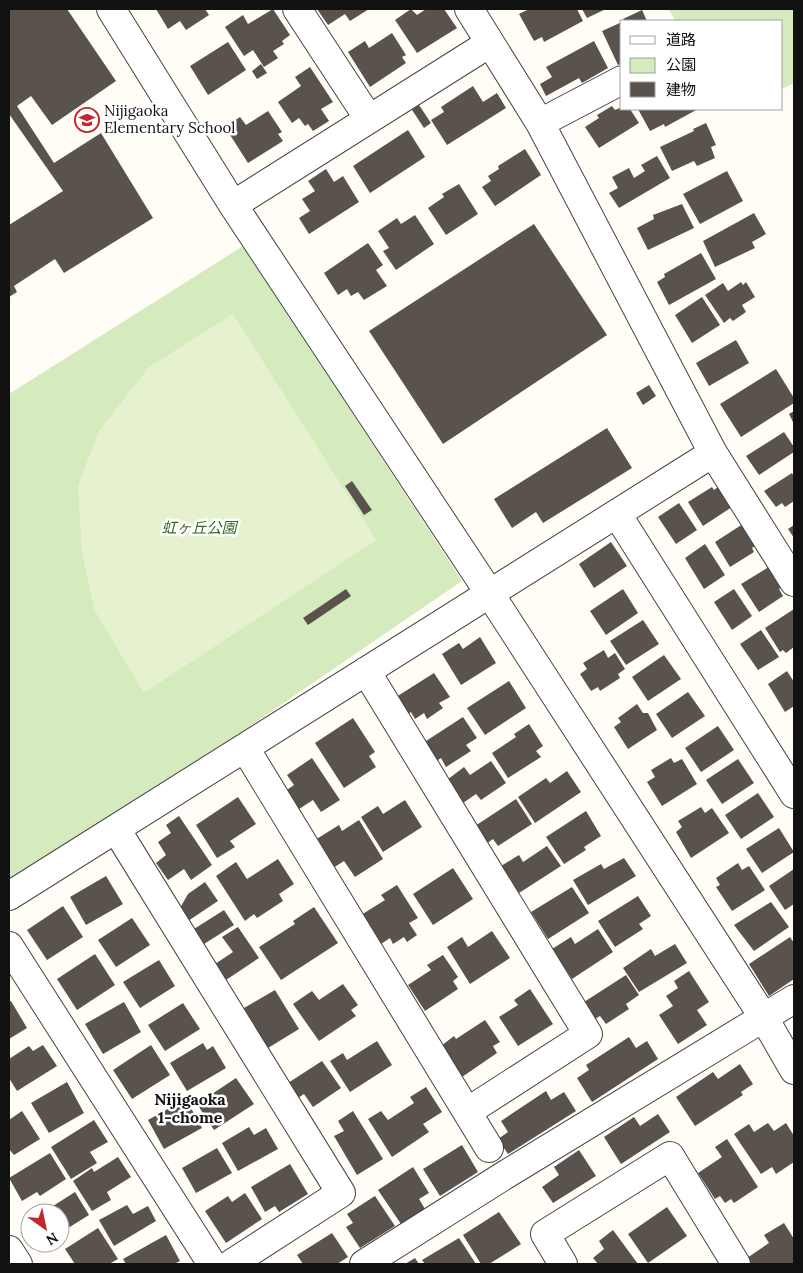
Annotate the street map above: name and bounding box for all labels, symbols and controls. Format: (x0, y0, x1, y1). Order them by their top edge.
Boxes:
legend (620, 20, 783, 110)
text: 道路 (666, 30, 696, 49)
text: 公園 (666, 55, 696, 74)
text: 建物 (666, 80, 696, 99)
place label: Nijigaoka Elementary School (104, 101, 235, 137)
school or university icon: Nijigaoka Elementary School (74, 107, 100, 133)
park label: 虹ヶ丘公園 (161, 518, 238, 537)
district label: Nijigaoka 1-chome (154, 1089, 226, 1127)
north arrow (20, 1203, 70, 1253)
text: N (42, 1228, 62, 1249)

